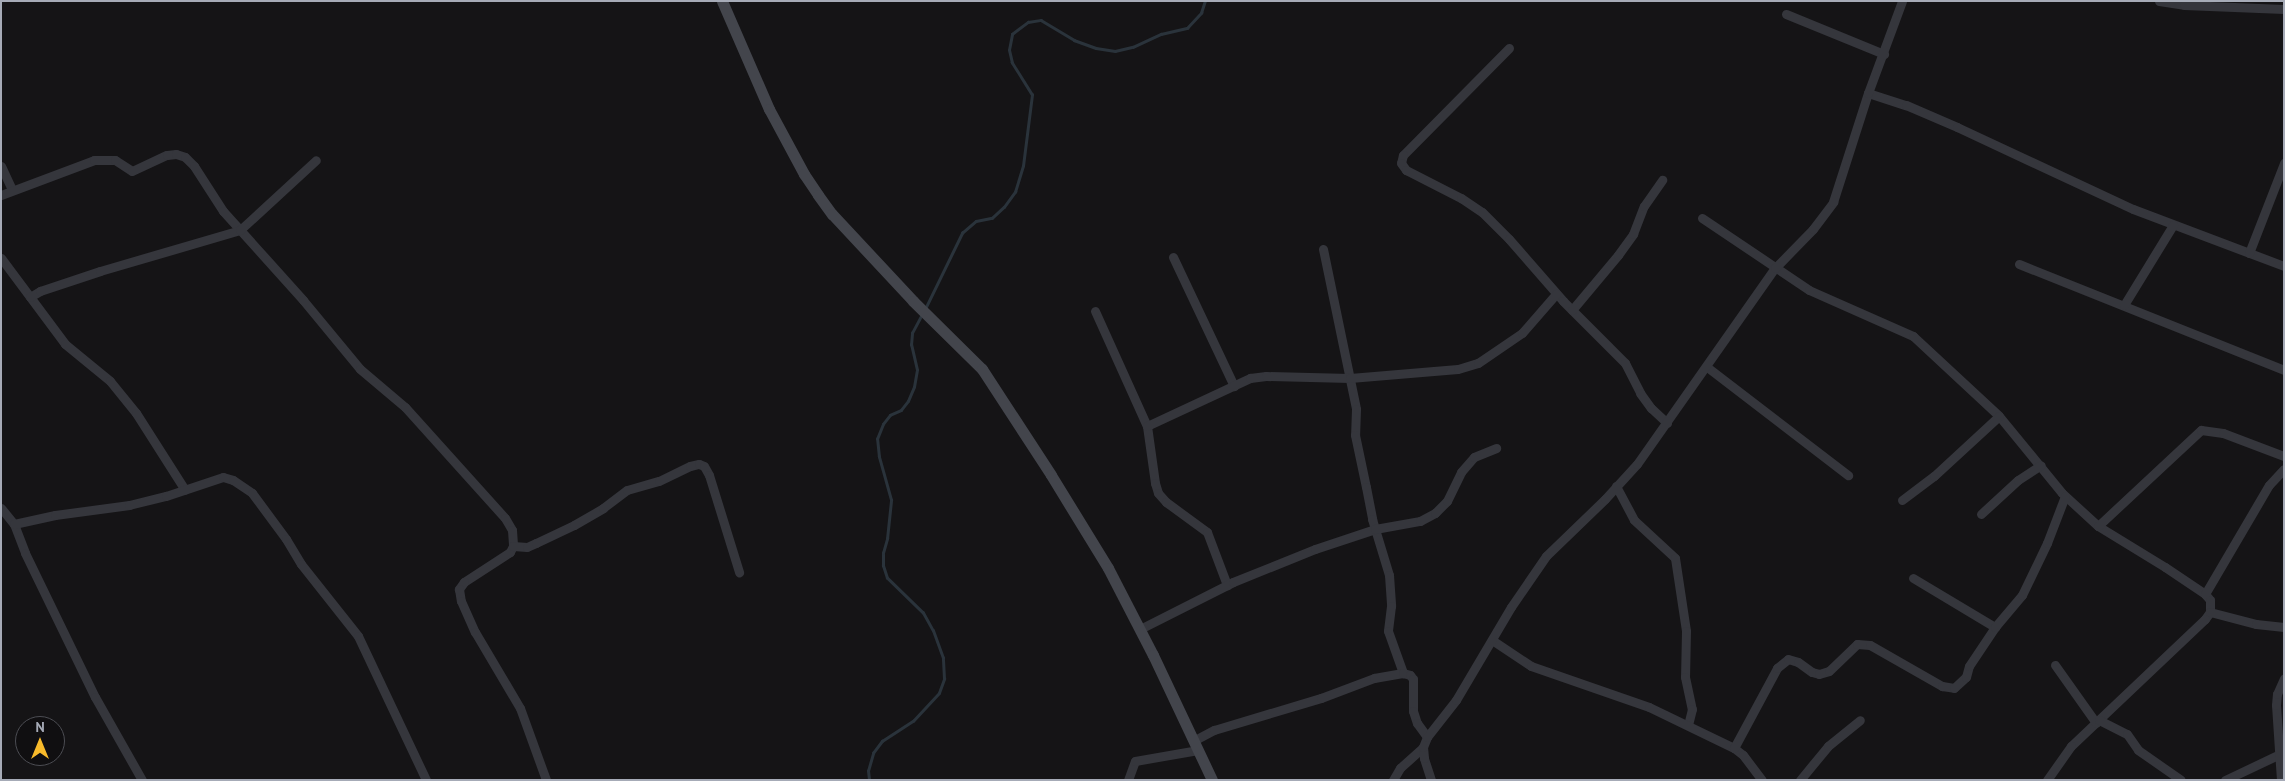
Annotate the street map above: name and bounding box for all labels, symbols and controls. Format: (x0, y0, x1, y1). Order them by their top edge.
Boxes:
north arrow (15, 716, 65, 766)
text: N (35, 718, 45, 736)

